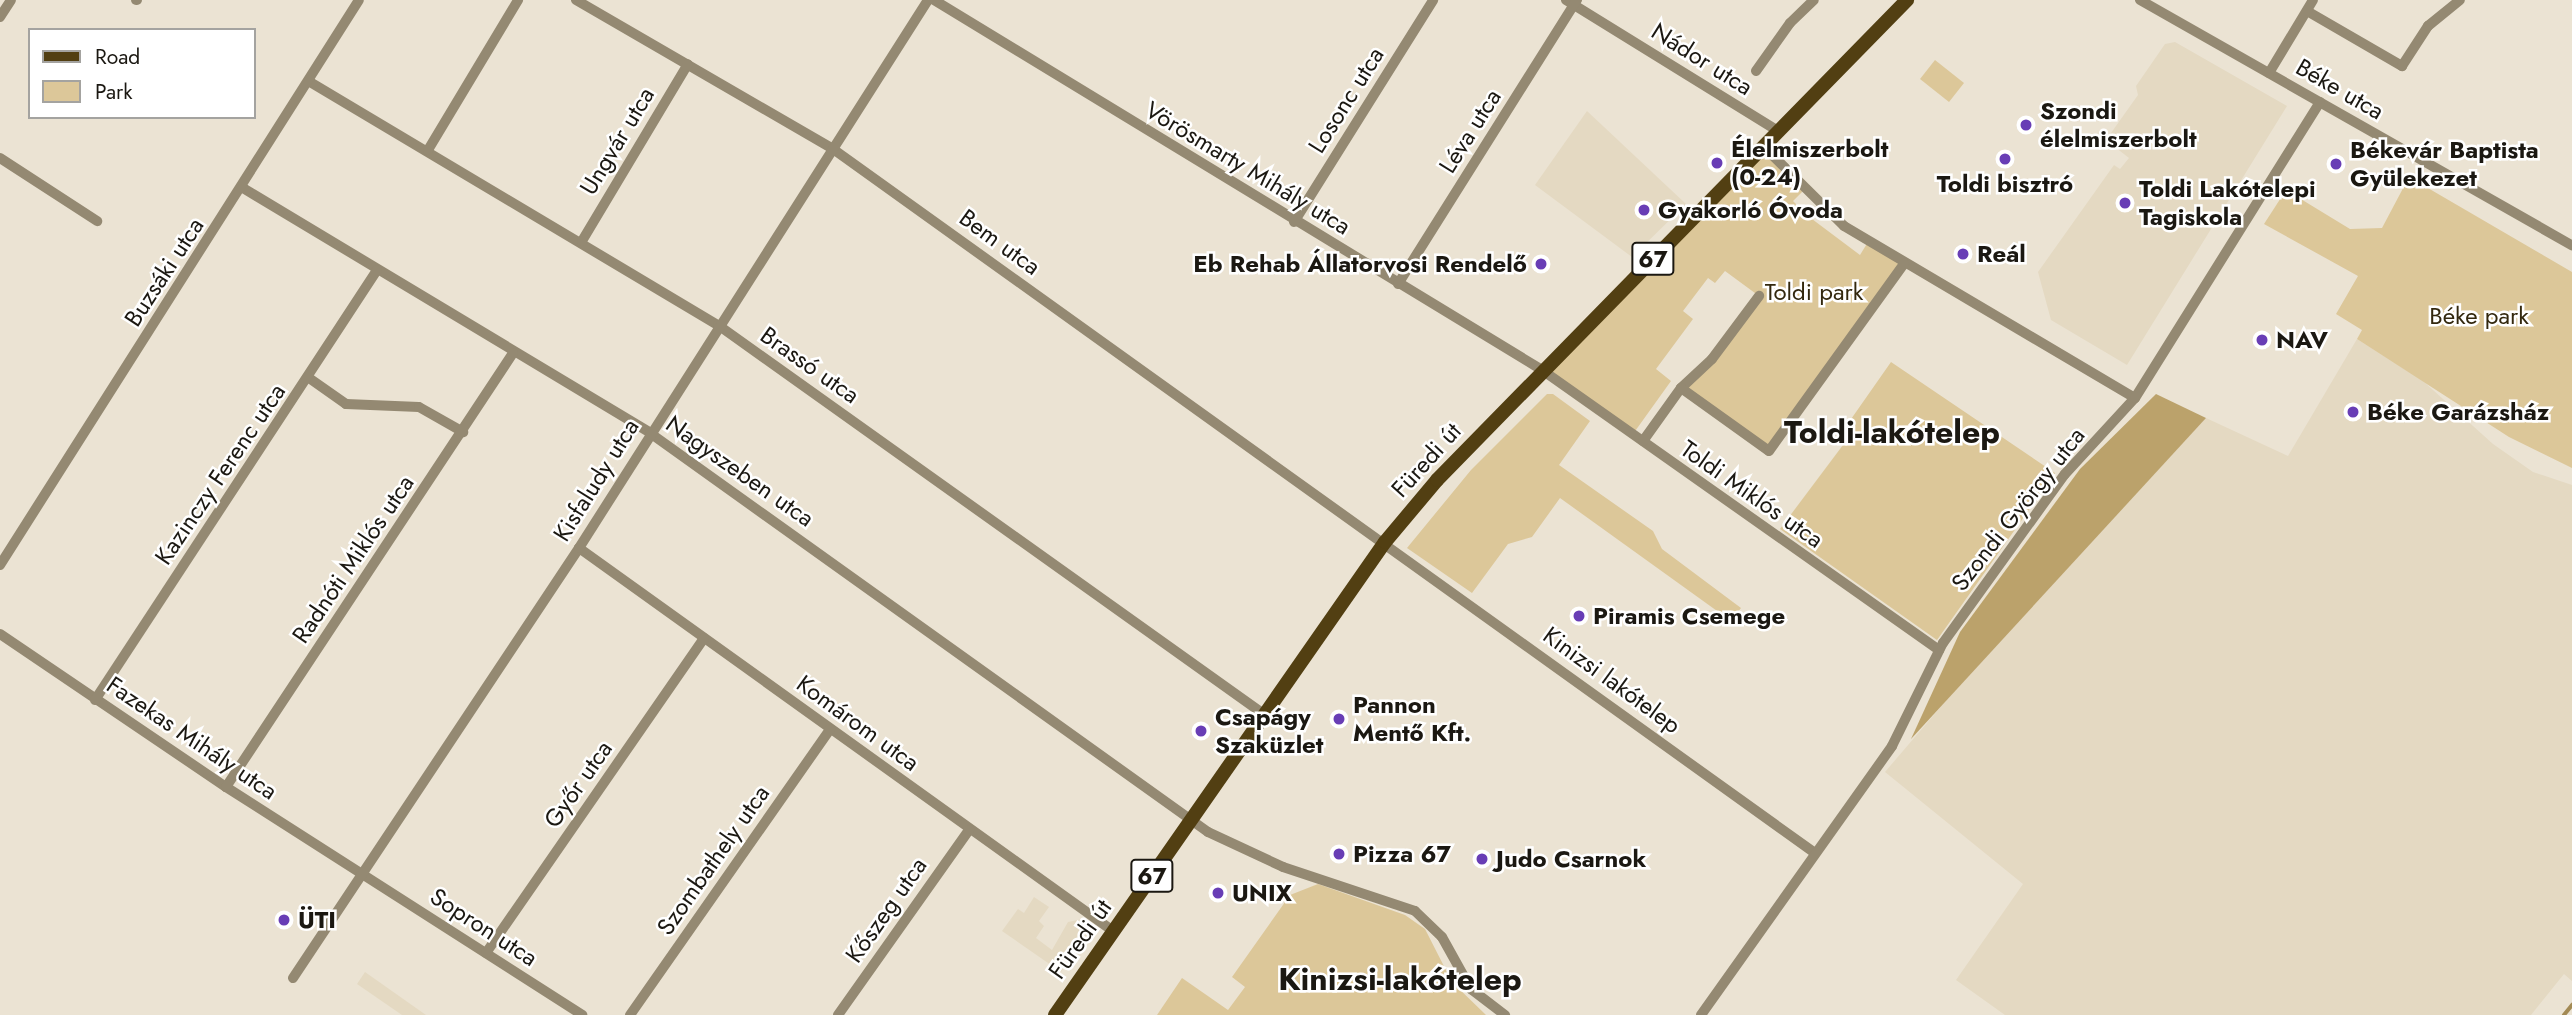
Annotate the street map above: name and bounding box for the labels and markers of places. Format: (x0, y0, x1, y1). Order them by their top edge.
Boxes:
place label: Szondi élelmiszerbolt (2040, 97, 2197, 153)
marker: Szondi élelmiszerbolt (2018, 117, 2034, 133)
place label: Élelmiszerbolt (0-24) (1731, 135, 1888, 191)
place label: Békevár Baptista Gyülekezet (2350, 136, 2539, 192)
marker: Toldi bisztró (1997, 151, 2013, 167)
marker: Élelmiszerbolt (0-24) (1709, 155, 1725, 171)
marker: Békevár Baptista Gyülekezet (2328, 156, 2344, 172)
place label: Toldi bisztró (1937, 170, 2073, 198)
place label: Toldi Lakótelepi Tagiskola (2139, 175, 2316, 231)
marker: Toldi Lakótelepi Tagiskola (2117, 195, 2133, 211)
place label: Gyakorló Óvoda (1658, 196, 1843, 224)
marker: Gyakorló Óvoda (1636, 202, 1652, 218)
place label: Reál (1977, 240, 2026, 268)
marker: Reál (1955, 246, 1971, 262)
place label: Eb Rehab Állatorvosi Rendelő (1193, 250, 1527, 278)
marker: Eb Rehab Állatorvosi Rendelő (1533, 256, 1549, 272)
place label: NAV (2276, 326, 2328, 354)
marker: NAV (2254, 332, 2270, 348)
place label: Béke Garázsház (2367, 398, 2549, 426)
marker: Béke Garázsház (2345, 404, 2361, 420)
place label: Piramis Csemege (1593, 602, 1785, 630)
marker: Piramis Csemege (1571, 608, 1587, 624)
place label: Pannon Mentő Kft. (1353, 691, 1471, 747)
place label: Csapágy Szaküzlet (1215, 703, 1324, 759)
marker: Pannon Mentő Kft. (1331, 711, 1347, 727)
marker: Csapágy Szaküzlet (1193, 723, 1209, 739)
place label: Pizza 67 (1353, 840, 1451, 868)
place label: Judo Csarnok (1496, 845, 1646, 873)
marker: Pizza 67 (1331, 846, 1347, 862)
marker: Judo Csarnok (1474, 851, 1490, 867)
place label: UNIX (1232, 879, 1292, 907)
marker: UNIX (1210, 885, 1226, 901)
place label: ÜTI (298, 906, 336, 934)
marker: ÜTI (276, 912, 292, 928)

